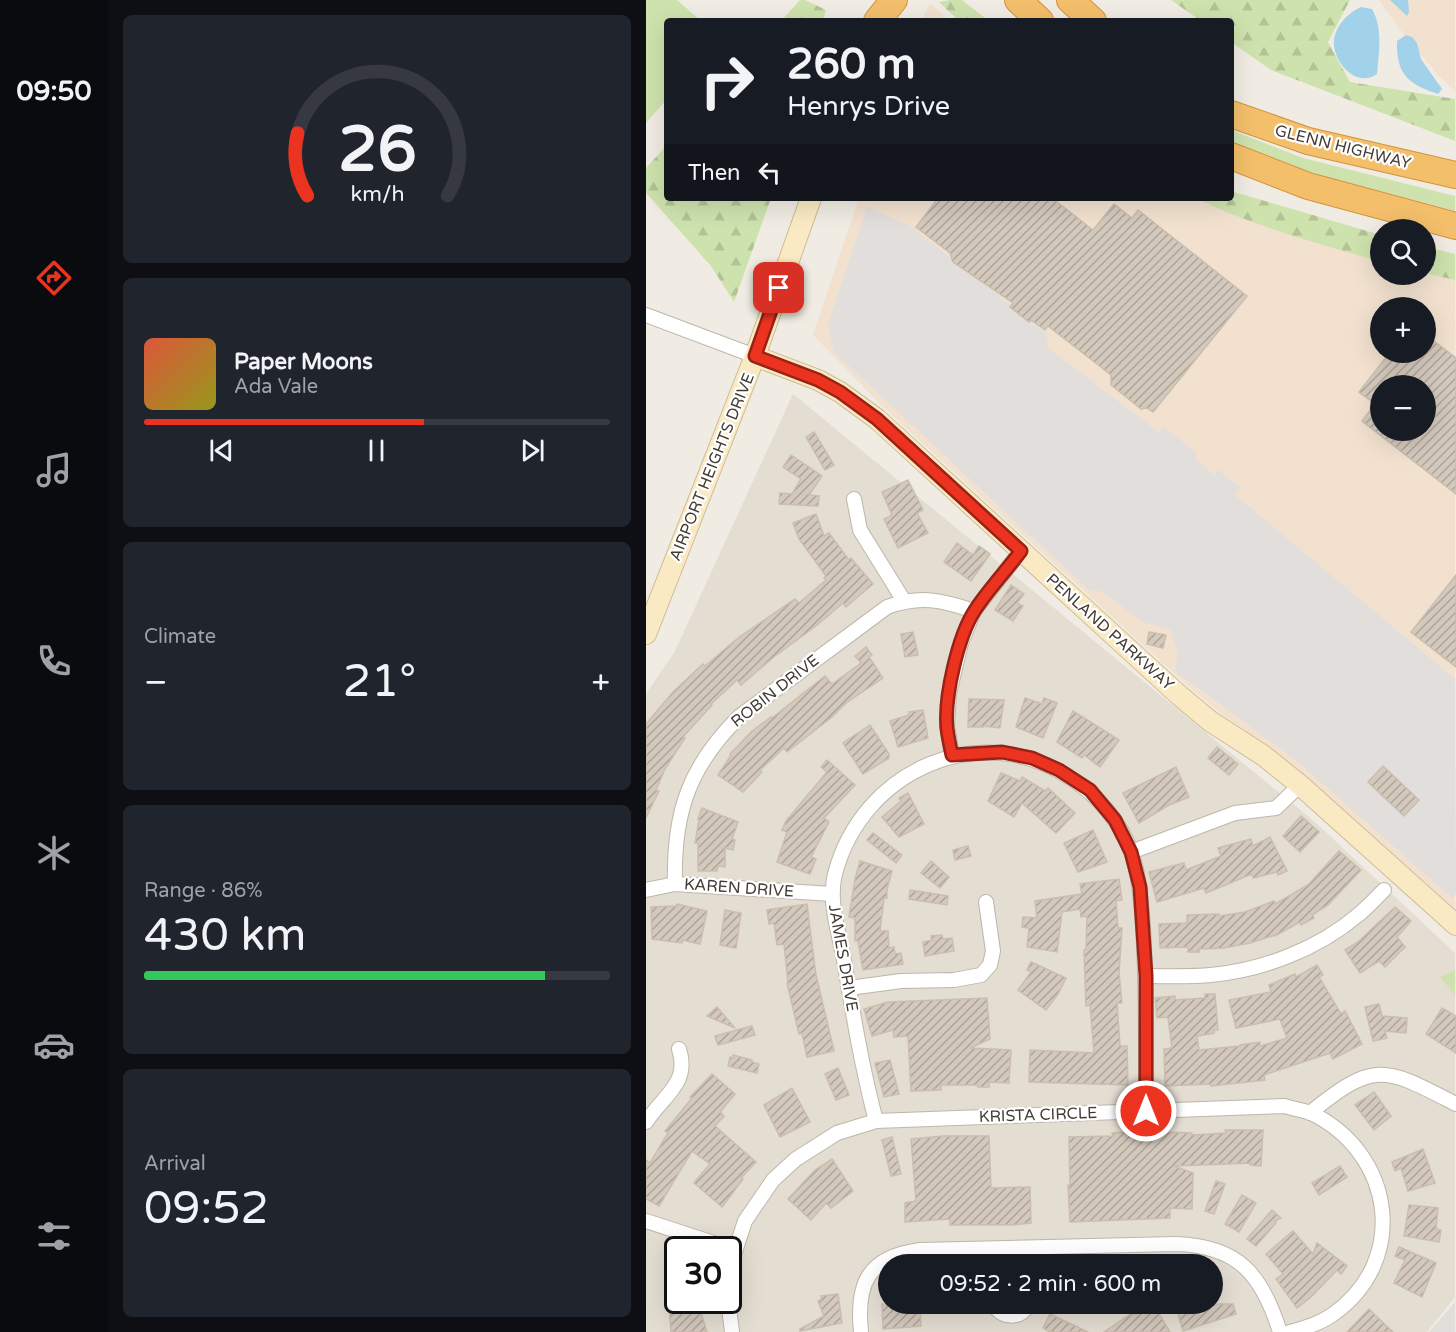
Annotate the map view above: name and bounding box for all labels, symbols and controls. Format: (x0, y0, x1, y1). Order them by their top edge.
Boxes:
text: 260 m (787, 39, 916, 90)
icon: right (688, 42, 766, 120)
text: 09:50 (17, 75, 91, 108)
text: Henrys Drive (787, 90, 950, 123)
text: 26 (338, 113, 416, 188)
street label: GLENN HIGHWAY (1273, 120, 1413, 174)
icon: left (753, 156, 786, 189)
text: Then (688, 160, 741, 186)
text: km/h (350, 182, 404, 208)
map controls (1370, 219, 1436, 441)
button: search (1370, 219, 1436, 285)
icon: directions (33, 257, 75, 299)
pin (753, 262, 804, 313)
icon: arrive (762, 271, 795, 304)
button: + (1370, 297, 1436, 363)
text: Paper Moons (234, 349, 373, 375)
street label: AIRPORT HEIGHTS DRIVE (665, 370, 759, 564)
text: Ada Vale (234, 375, 318, 399)
button: − (1370, 375, 1436, 441)
icon: previous (205, 434, 238, 467)
icon: pause (360, 434, 393, 467)
icon: next (516, 434, 549, 467)
icon: music (33, 449, 75, 491)
street label: PENLAND PARKWAY (1042, 569, 1178, 695)
text: Climate (144, 625, 216, 649)
icon: phone (33, 640, 75, 682)
street label: ROBIN DRIVE (727, 650, 823, 732)
text: 21° (343, 655, 416, 709)
text: − (144, 663, 168, 702)
text: + (591, 663, 610, 702)
icon: climate (33, 832, 75, 874)
street label: KAREN DRIVE (683, 874, 795, 902)
text: Range · 86% (144, 879, 263, 903)
street label: JAMES DRIVE (824, 903, 862, 1013)
text: 430 km (144, 909, 306, 963)
icon: car (33, 1024, 75, 1066)
position arrow (1114, 1079, 1178, 1143)
street label: KRISTA CIRCLE (978, 1103, 1098, 1127)
text: Arrival (144, 1152, 206, 1176)
text: 09:52 (144, 1182, 269, 1236)
icon: filters (33, 1215, 75, 1257)
speed limit sign: 30 (664, 1236, 742, 1314)
text: 09:52 · 2 min · 600 m (940, 1271, 1161, 1297)

